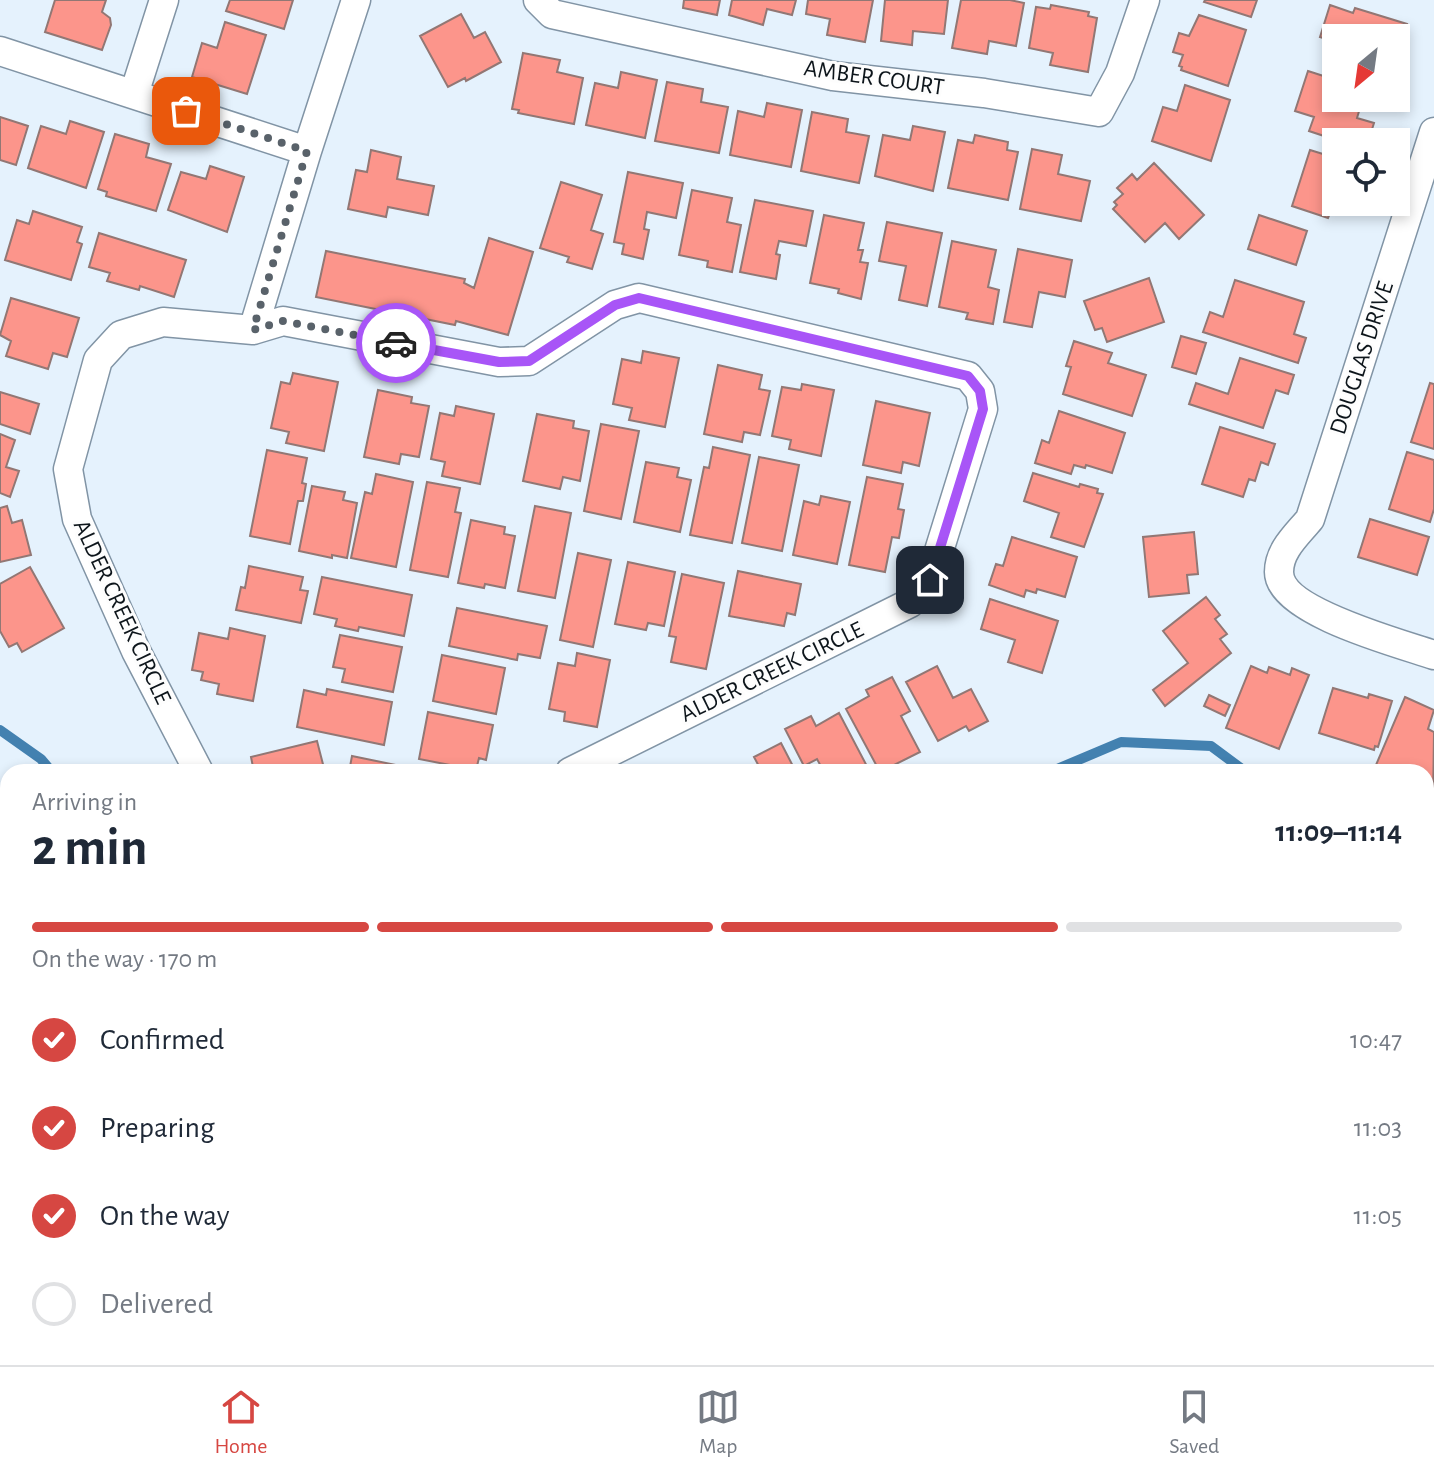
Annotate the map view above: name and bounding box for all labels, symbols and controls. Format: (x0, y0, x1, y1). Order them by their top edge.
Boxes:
north arrow (1322, 24, 1410, 112)
map controls (1322, 24, 1410, 216)
street label: AMBER COURT (802, 56, 946, 100)
pin (152, 77, 220, 145)
icon: bag (164, 89, 208, 133)
button: locate (1322, 128, 1410, 216)
street label: DOUGLAS DRIVE (1326, 278, 1398, 437)
courier (356, 303, 436, 383)
icon: car (374, 321, 418, 365)
street label: ALDER CREEK CIRCLE (69, 516, 175, 708)
pin (896, 546, 964, 614)
icon: home (908, 558, 952, 602)
street label: ALDER CREEK CIRCLE (677, 617, 868, 727)
text: Arriving in (32, 789, 137, 815)
text: 11:09–11:14 (1275, 817, 1402, 847)
text: 2 min (32, 822, 147, 874)
text: On the way · 170 m (32, 946, 217, 972)
icon: check (32, 1018, 76, 1062)
text: Confirmed (100, 1025, 224, 1055)
text: 10:47 (1350, 1027, 1402, 1053)
icon: check (32, 1106, 76, 1150)
text: Preparing (100, 1113, 215, 1143)
text: 11:03 (1354, 1115, 1402, 1141)
icon: check (32, 1194, 76, 1238)
text: On the way (100, 1201, 229, 1231)
text: 11:05 (1354, 1203, 1402, 1229)
text: Delivered (100, 1289, 213, 1319)
tab: Home (214, 1385, 267, 1459)
tab: Map (696, 1385, 740, 1459)
tab: Saved (1169, 1385, 1220, 1459)

